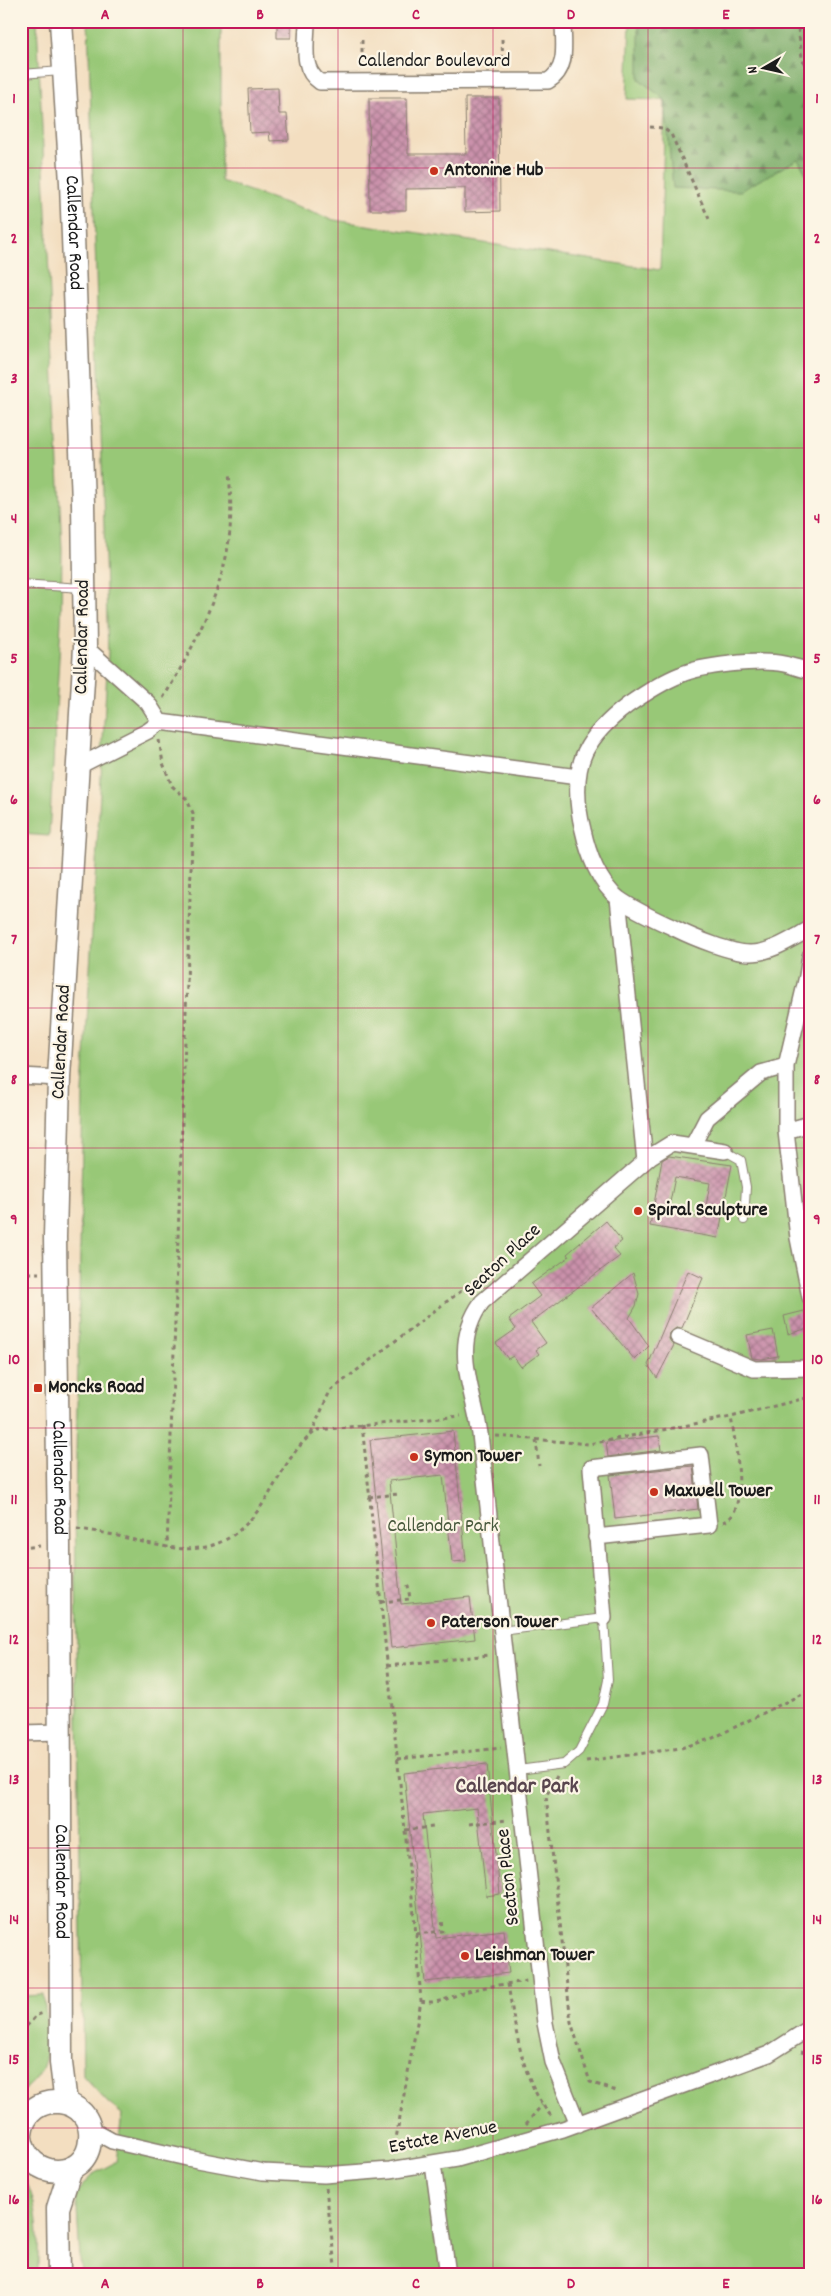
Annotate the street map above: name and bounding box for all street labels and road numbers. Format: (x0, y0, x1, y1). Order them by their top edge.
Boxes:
street label: Callendar Boulevard (358, 48, 510, 76)
street label: Callendar Road (57, 174, 89, 291)
street label: Callendar Road (68, 579, 98, 695)
street label: Callendar Road (45, 984, 79, 1100)
street label: Seaton Place (458, 1217, 548, 1304)
street label: Callendar Road (43, 1420, 73, 1535)
street label: Callendar Road (46, 1824, 75, 1939)
street label: Seaton Place (490, 1827, 528, 1927)
street label: Estate Avenue (386, 2114, 500, 2162)

